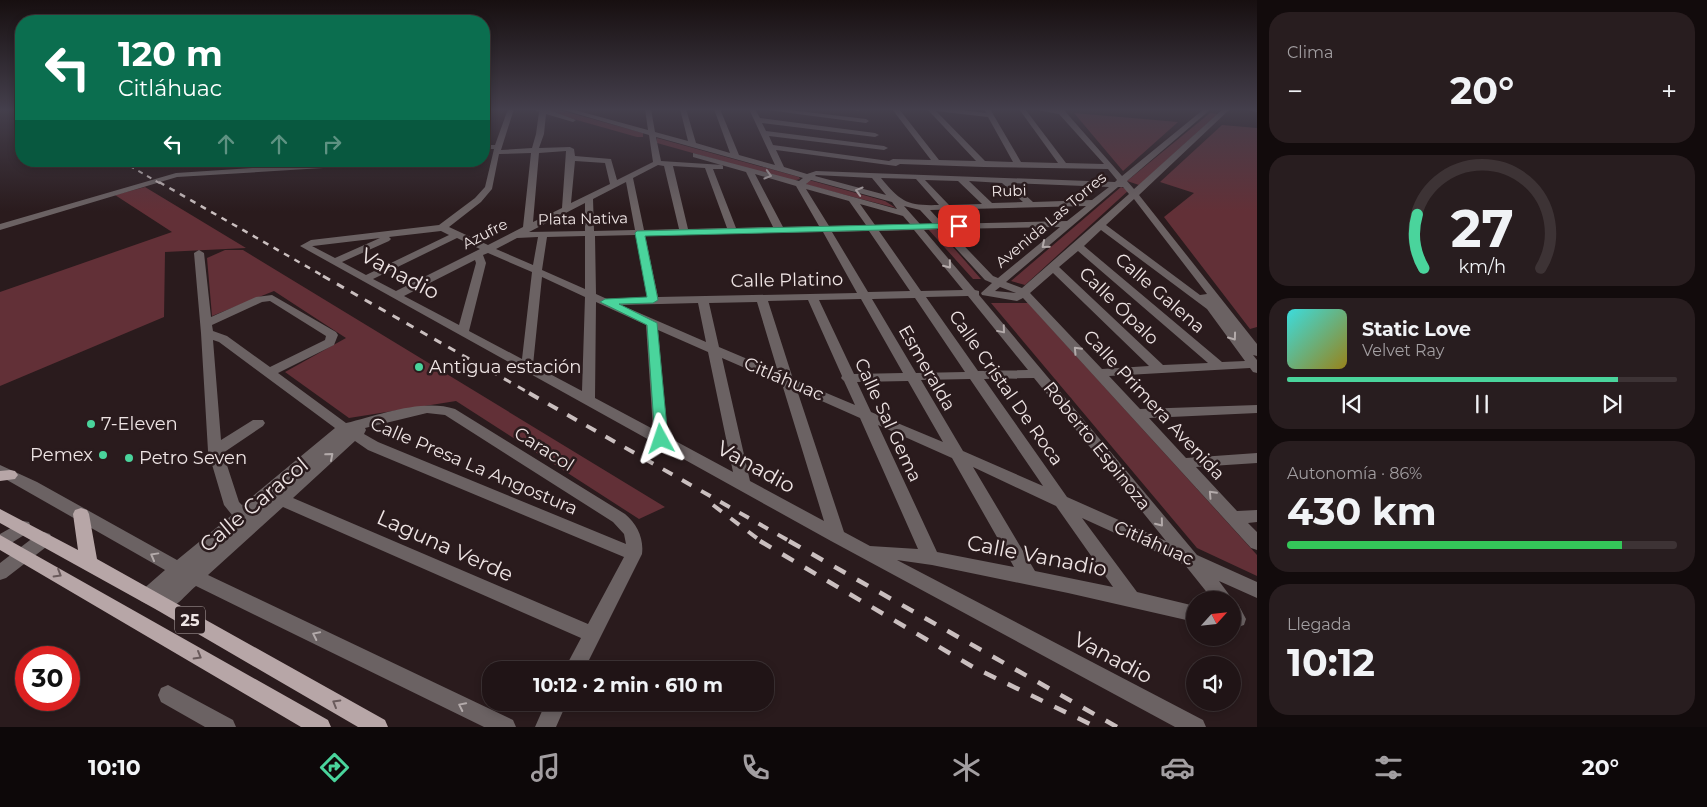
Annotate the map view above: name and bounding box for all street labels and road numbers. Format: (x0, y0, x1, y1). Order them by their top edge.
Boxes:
street label: Avenida Las Torres (991, 168, 1110, 271)
street label: Rubi (991, 180, 1027, 201)
street label: Plata Nativa (538, 208, 628, 229)
street label: Azufre (459, 214, 511, 253)
street label: Vanadio (357, 242, 444, 305)
street label: Calle Galena (1111, 248, 1209, 338)
street label: Calle Ópalo (1074, 262, 1164, 350)
street label: Calle Platino (731, 268, 843, 292)
street label: Calle Cristal De Roca (944, 306, 1068, 470)
street label: Esmeralda (894, 321, 960, 415)
street label: Calle Primera Avenida (1079, 325, 1229, 485)
street label: Citláhuac (740, 352, 828, 406)
street label: Calle Sal Gema (850, 355, 926, 485)
street label: Roberto Espinoza (1039, 377, 1155, 515)
street label: Calle Presa La Angostura (367, 412, 581, 520)
street label: Caracol (510, 422, 578, 476)
street label: Vanadio (713, 435, 800, 498)
street label: Calle Caracol (194, 452, 313, 557)
street label: Laguna Verde (373, 504, 517, 587)
street label: Citláhuac (1111, 516, 1197, 570)
street label: Calle Vanadio (965, 530, 1109, 581)
road number: 25 (175, 606, 205, 634)
street label: Vanadio (1070, 626, 1157, 689)

